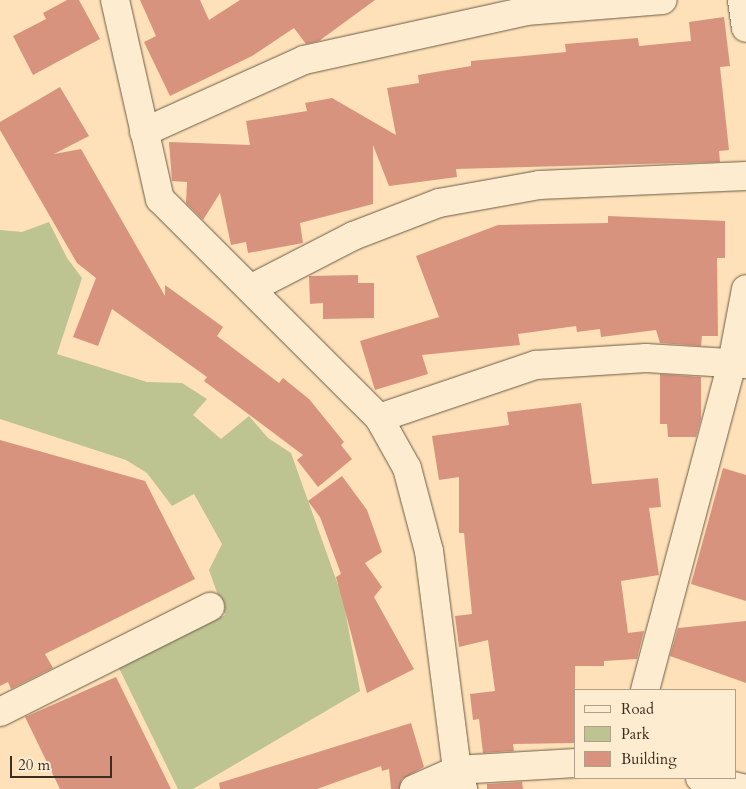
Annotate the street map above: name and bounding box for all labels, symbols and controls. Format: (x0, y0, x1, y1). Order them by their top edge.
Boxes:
legend (574, 689, 736, 779)
text: Road (621, 699, 654, 719)
text: Park (621, 724, 650, 744)
scale bar (12, 746, 115, 778)
text: Building (621, 749, 677, 769)
text: 20 m (18, 755, 50, 775)

